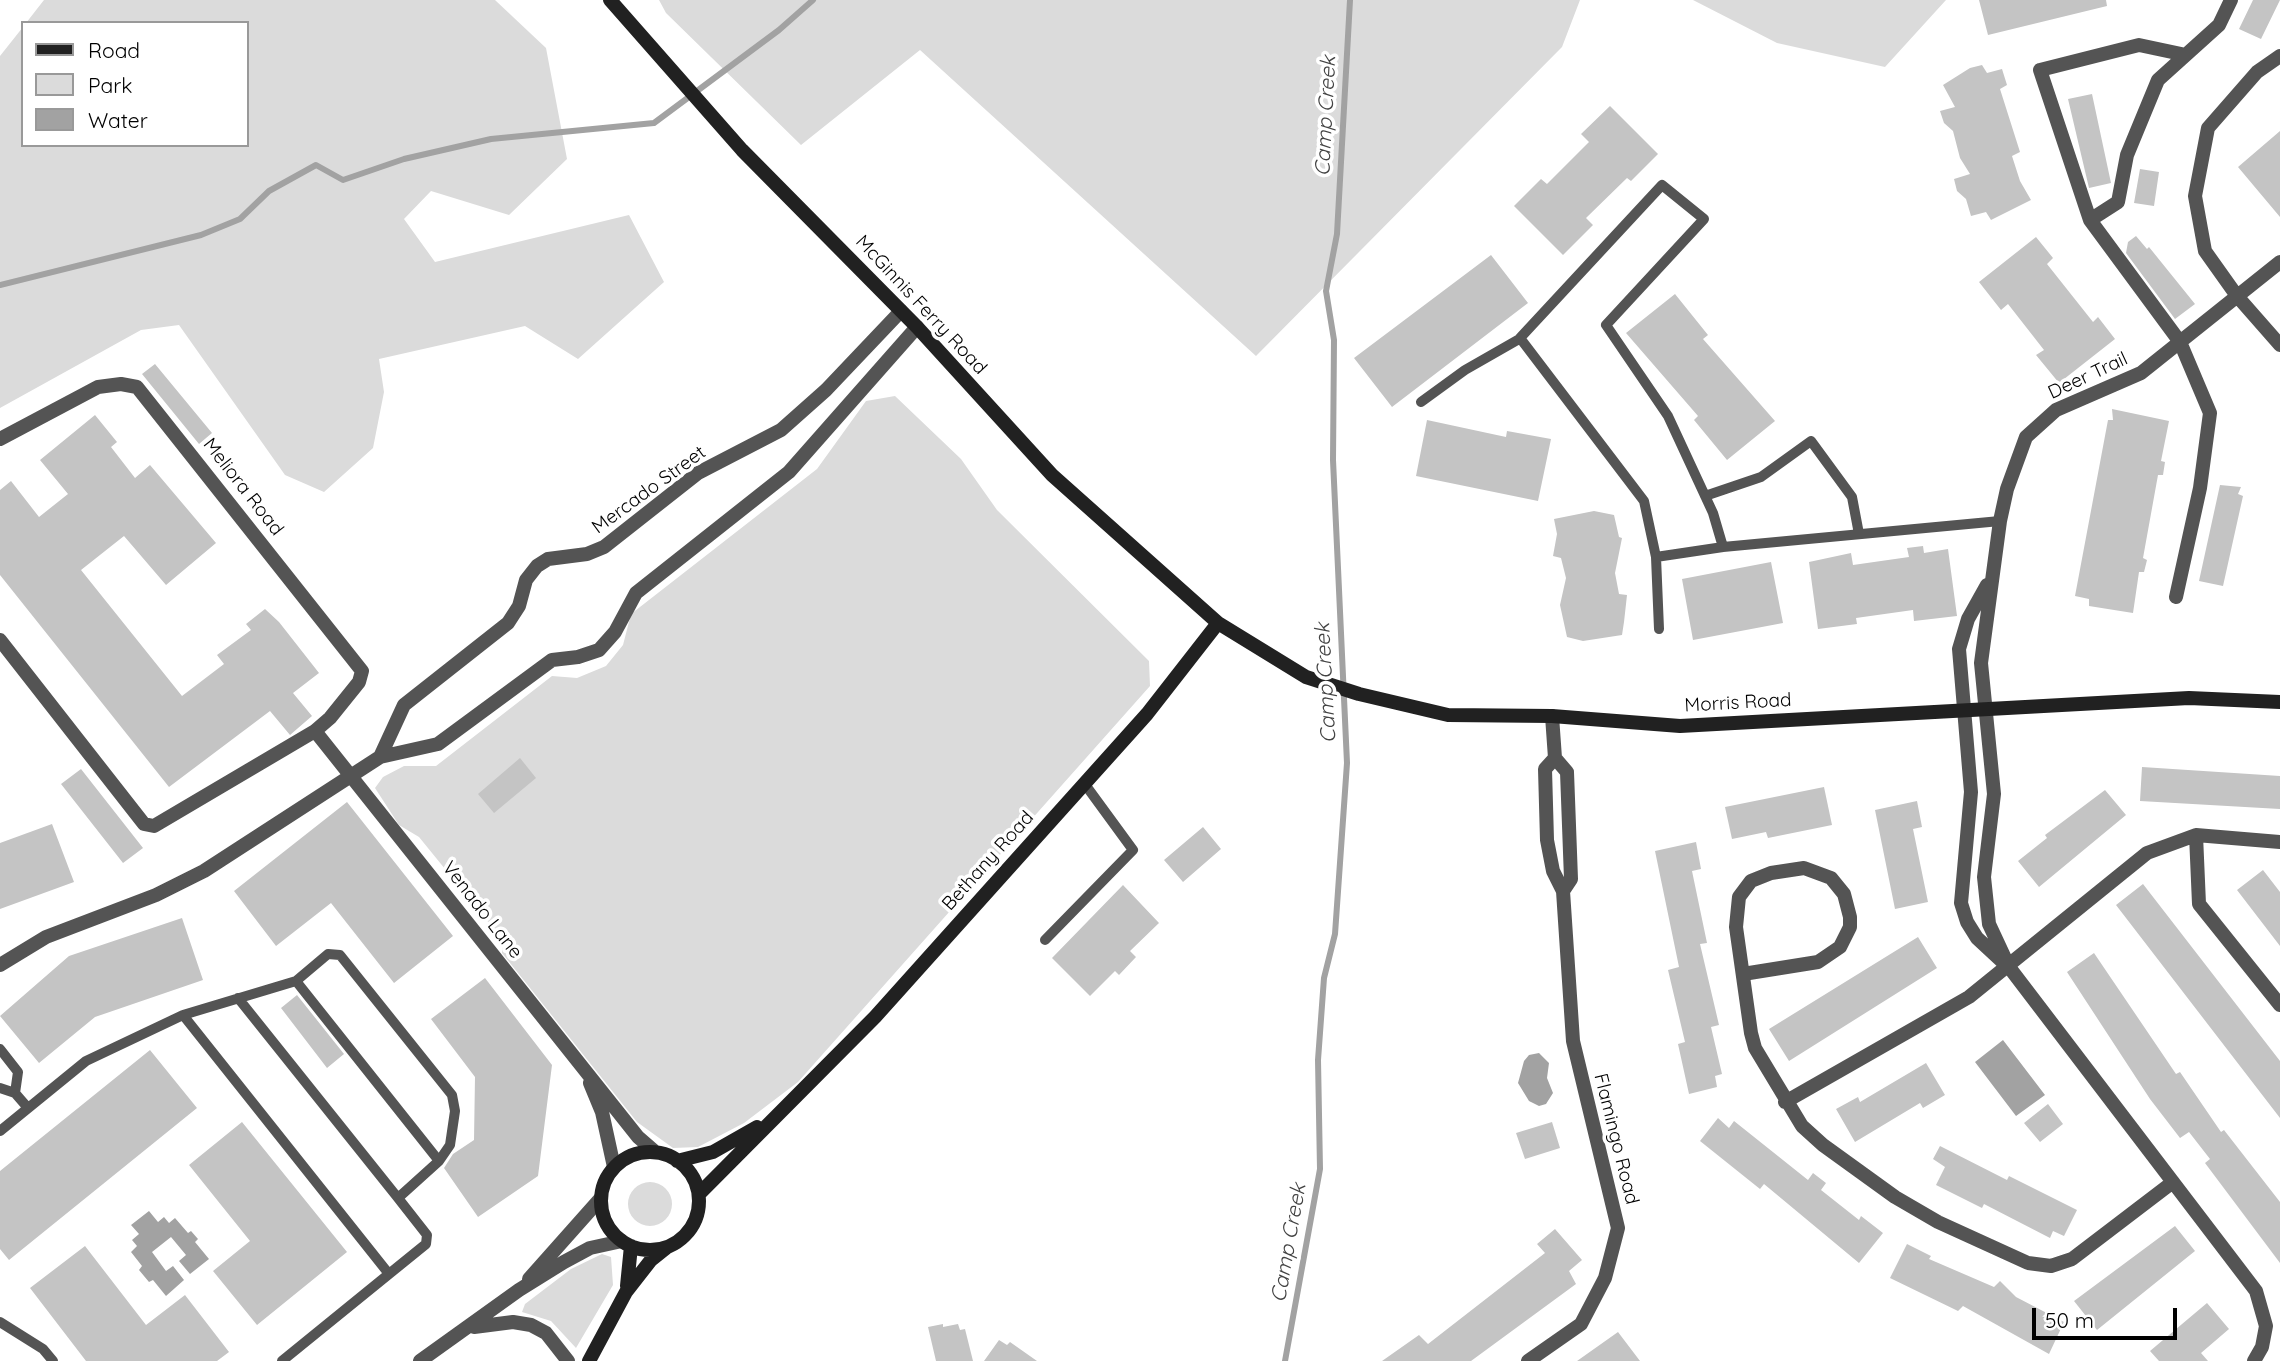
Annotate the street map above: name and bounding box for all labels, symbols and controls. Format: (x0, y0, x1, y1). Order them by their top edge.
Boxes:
legend (21, 21, 248, 147)
text: Road (88, 37, 140, 63)
water label: Camp Creek (1310, 55, 1342, 177)
text: Park (88, 72, 132, 98)
text: Water (88, 107, 148, 133)
street label: McGinnis Ferry Road (851, 231, 991, 379)
street label: Deer Trail (2045, 348, 2131, 404)
street label: Meliora Road (198, 434, 288, 540)
street label: Mercado Street (588, 441, 710, 539)
water label: Camp Creek (1310, 622, 1342, 744)
street label: Morris Road (1684, 689, 1792, 717)
street label: Bethany Road (937, 807, 1039, 915)
street label: Venado Lane (437, 857, 527, 963)
street label: Flamingo Road (1589, 1071, 1643, 1207)
water label: Camp Creek (1266, 1182, 1312, 1304)
scale bar (2035, 1294, 2180, 1338)
text: 50 m (2045, 1307, 2094, 1333)

